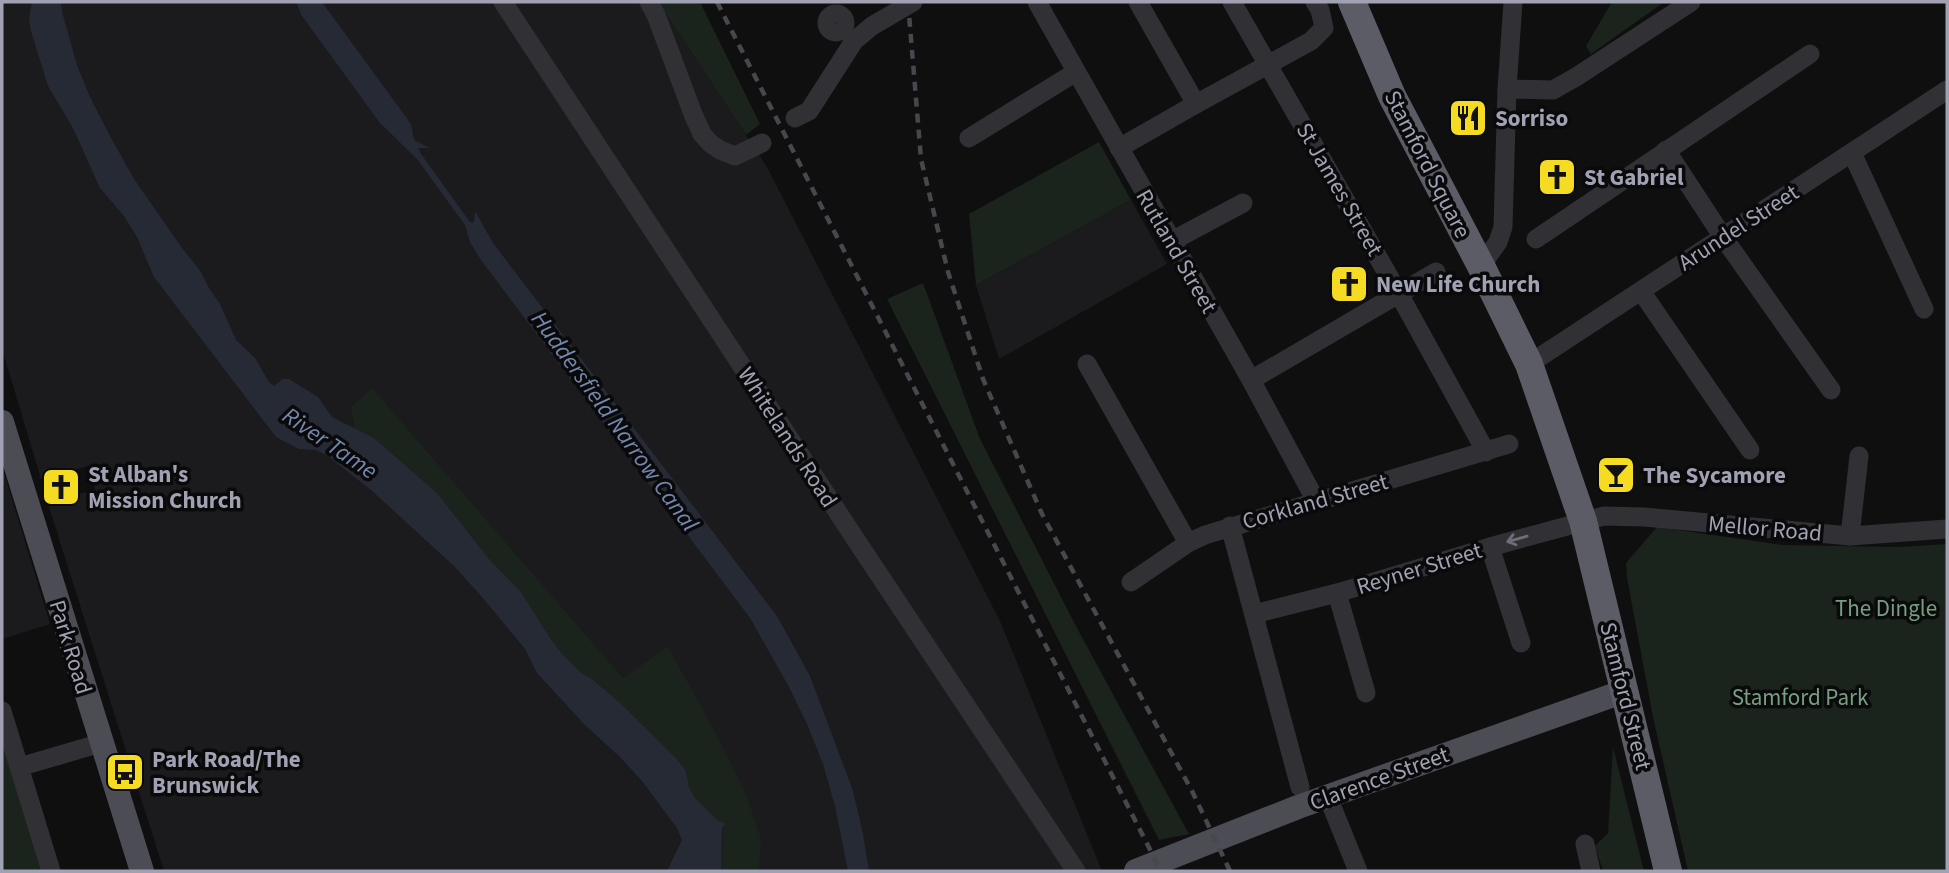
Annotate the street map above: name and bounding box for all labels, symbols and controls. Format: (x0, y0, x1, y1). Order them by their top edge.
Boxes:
street label: Stamford Square (1376, 85, 1479, 244)
restaurant icon: Sorriso (1447, 97, 1489, 139)
place label: Sorriso (1495, 102, 1568, 135)
street label: St James Street (1288, 116, 1391, 262)
church icon: St Gabriel (1536, 156, 1578, 198)
place label: St Gabriel (1584, 161, 1684, 194)
street label: Arundel Street (1671, 176, 1805, 279)
street label: Rutland Street (1128, 183, 1226, 320)
church icon: New Life Church (1328, 263, 1370, 305)
place label: New Life Church (1376, 268, 1540, 301)
water label: Huddersfield Narrow Canal (522, 304, 707, 539)
street label: Whitelands Road (730, 361, 845, 514)
water label: River Tame (275, 399, 384, 488)
bar icon: The Sycamore (1595, 454, 1637, 496)
place label: St Alban's Mission Church (88, 458, 242, 517)
place label: The Sycamore (1643, 459, 1786, 492)
street label: Corkland Street (1238, 465, 1392, 538)
church icon: St Alban's Mission Church (40, 466, 82, 508)
street label: Mellor Road (1707, 507, 1823, 550)
street label: Reyner Street (1352, 534, 1486, 603)
one-way arrow (1507, 534, 1529, 547)
park label: The Dingle (1835, 592, 1937, 625)
street label: Park Road (41, 596, 100, 698)
street label: Stamford Street (1591, 619, 1660, 774)
park label: Stamford Park (1732, 681, 1869, 714)
street label: Clarence Street (1305, 738, 1454, 819)
place label: Park Road/The Brunswick (152, 743, 301, 802)
bus stop icon: Park Road/The Brunswick (104, 751, 146, 793)

